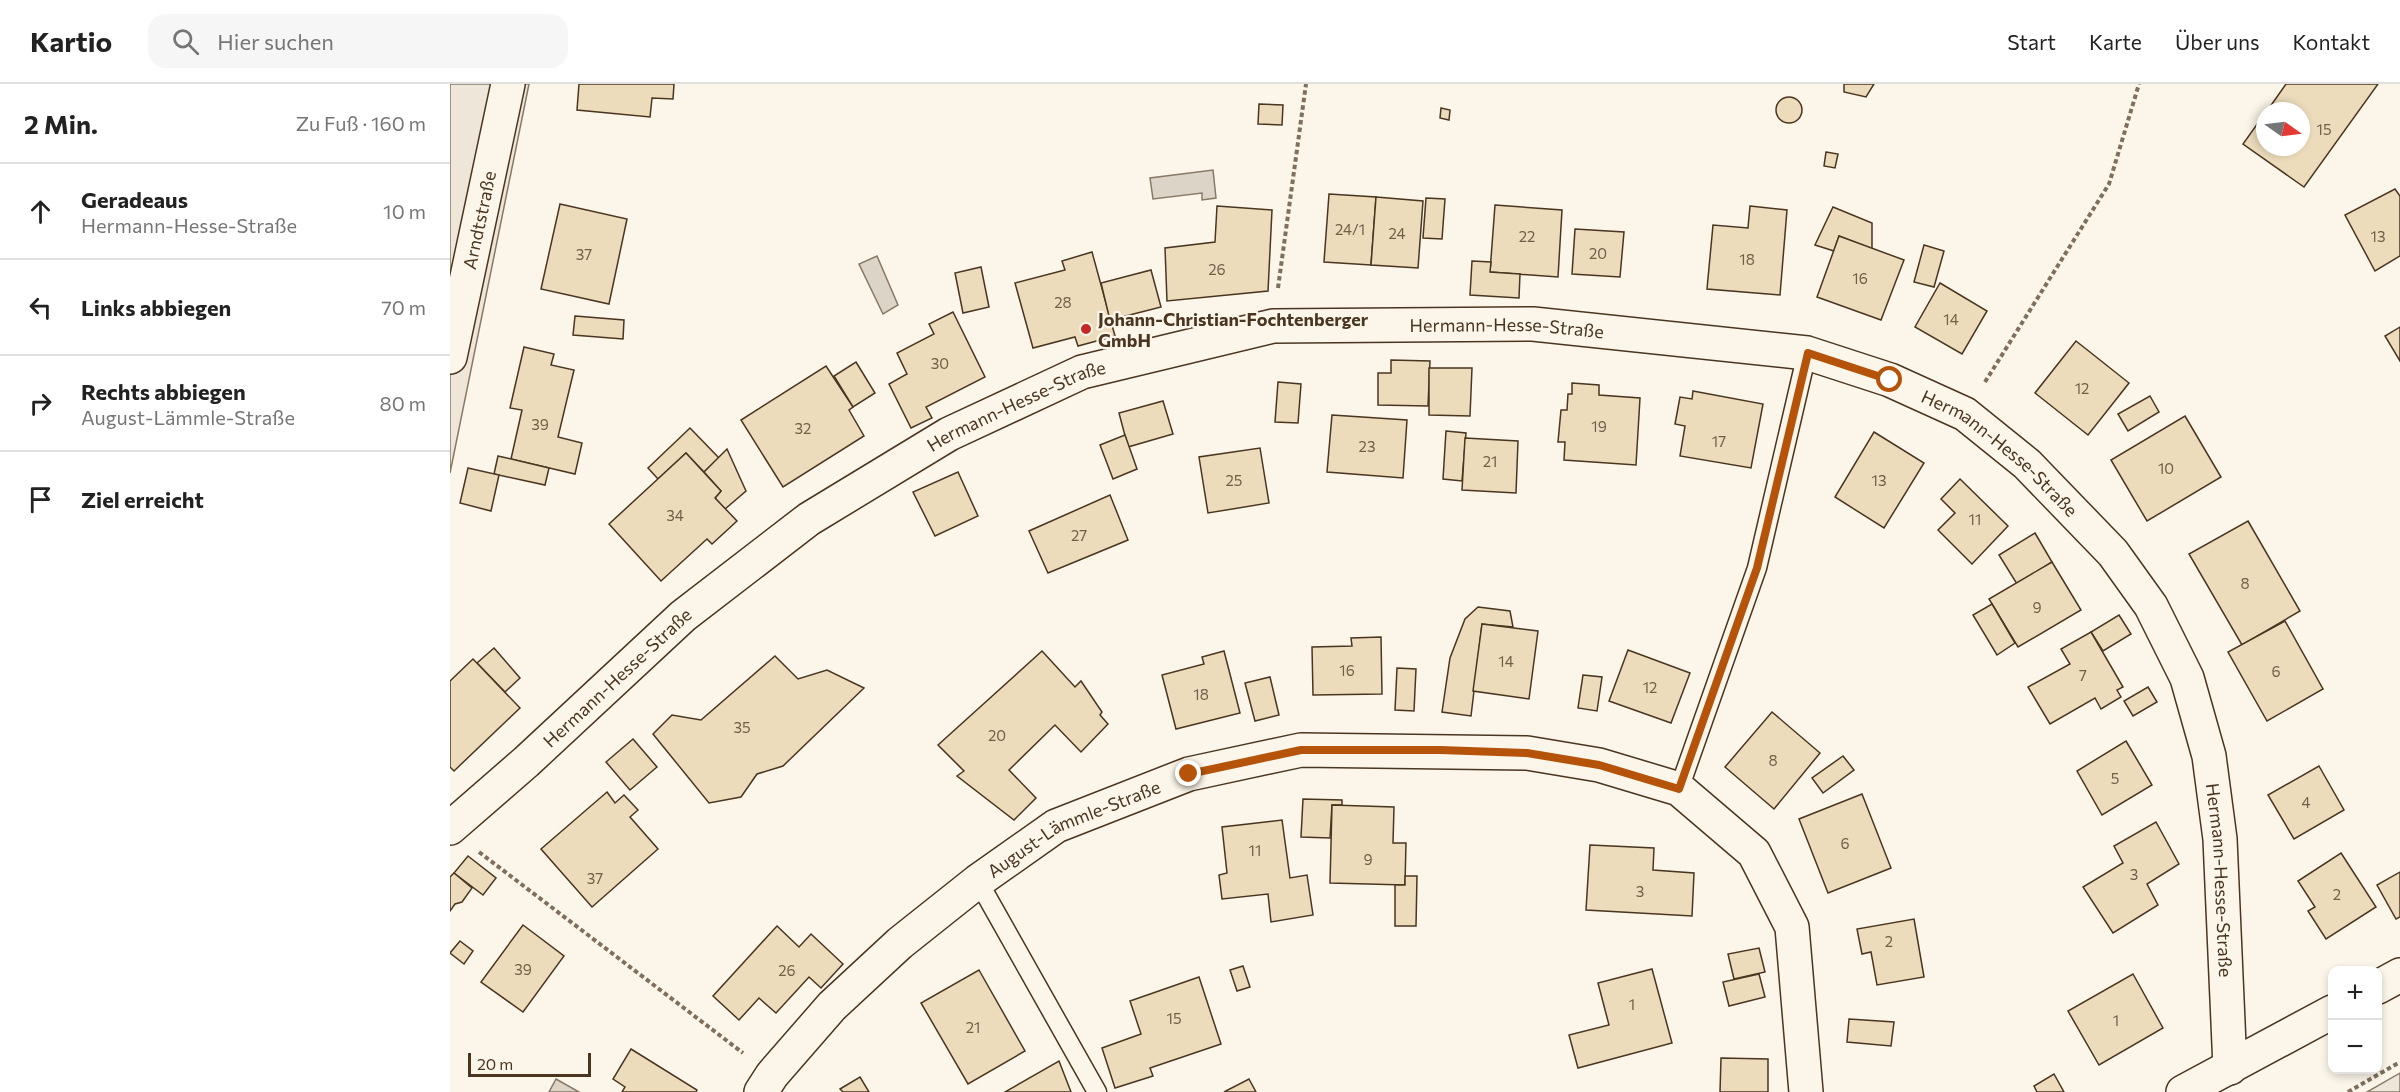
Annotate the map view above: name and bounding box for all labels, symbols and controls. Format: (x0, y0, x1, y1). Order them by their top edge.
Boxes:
search box (148, 14, 568, 68)
text: Kartio (30, 24, 112, 58)
icon: search (169, 25, 202, 58)
text: Hier suchen (217, 28, 334, 55)
text: Start (2007, 29, 2056, 54)
text: Karte (2089, 29, 2142, 54)
text: Über uns (2175, 29, 2259, 54)
text: Kontakt (2292, 29, 2370, 54)
north arrow (2256, 102, 2310, 156)
text: 2 Min. (24, 108, 98, 139)
text: Zu Fuß · 160 m (296, 111, 426, 135)
house number: 15 (2316, 120, 2332, 138)
street label: Arndtstraße (458, 169, 500, 271)
text: Geradeaus (81, 186, 188, 213)
icon: ahead (24, 195, 57, 228)
text: 10 m (383, 199, 426, 223)
text: Hermann-Hesse-Straße (81, 213, 297, 237)
house number: 24/1 (1335, 220, 1365, 238)
house number: 24 (1388, 224, 1406, 242)
house number: 22 (1519, 227, 1535, 245)
house number: 13 (2371, 227, 2385, 245)
house number: 20 (1589, 244, 1607, 262)
house number: 37 (576, 245, 592, 263)
house number: 18 (1739, 250, 1755, 268)
house number: 26 (1208, 260, 1226, 278)
house number: 16 (1852, 269, 1868, 287)
icon: left (24, 291, 57, 324)
house number: 28 (1054, 293, 1072, 311)
text: Links abbiegen (81, 294, 231, 321)
text: 70 m (381, 295, 426, 319)
place label: Johann-Christian-Fochtenberger GmbH (1098, 308, 1369, 351)
house number: 14 (1943, 310, 1959, 328)
street label: Hermann-Hesse-Straße (1409, 313, 1605, 342)
marker: Johann-Christian-Fochtenberger GmbH (1079, 322, 1093, 336)
house number: 30 (931, 354, 949, 372)
street label: Hermann-Hesse-Straße (923, 356, 1108, 456)
route start (1876, 366, 1902, 392)
text: Rechts abbiegen (81, 378, 246, 405)
house number: 12 (2075, 379, 2089, 397)
street label: Hermann-Hesse-Straße (1918, 385, 2083, 521)
icon: right (24, 387, 57, 420)
text: 80 m (380, 391, 426, 415)
text: August-Lämmle-Straße (81, 405, 295, 429)
house number: 39 (531, 415, 549, 433)
house number: 19 (1591, 417, 1607, 435)
house number: 32 (795, 419, 811, 437)
house number: 17 (1712, 432, 1726, 450)
house number: 23 (1359, 437, 1375, 455)
house number: 21 (1483, 452, 1497, 470)
house number: 10 (2158, 459, 2174, 477)
house number: 25 (1226, 471, 1242, 489)
house number: 13 (1872, 471, 1886, 489)
icon: arrive (24, 483, 57, 516)
text: Ziel erreicht (81, 486, 204, 513)
house number: 34 (666, 506, 684, 524)
house number: 11 (1969, 510, 1981, 528)
house number: 27 (1071, 526, 1087, 544)
house number: 8 (2240, 574, 2250, 592)
house number: 9 (2032, 598, 2042, 616)
street label: Hermann-Hesse-Straße (538, 603, 696, 752)
house number: 14 (1498, 652, 1514, 670)
house number: 16 (1339, 661, 1355, 679)
house number: 6 (2271, 662, 2281, 680)
house number: 7 (2079, 666, 2087, 684)
house number: 12 (1643, 678, 1657, 696)
house number: 18 (1193, 685, 1209, 703)
house number: 35 (733, 718, 751, 736)
house number: 20 (988, 726, 1006, 744)
house number: 8 (1768, 751, 1778, 769)
route end (1175, 760, 1201, 786)
house number: 5 (2111, 769, 2119, 787)
street label: August-Lämmle-Straße (983, 775, 1163, 882)
street label: Hermann-Hesse-Straße (2202, 782, 2237, 978)
house number: 4 (2302, 793, 2311, 811)
house number: 6 (1840, 834, 1850, 852)
house number: 11 (1249, 841, 1261, 859)
house number: 9 (1363, 850, 1373, 868)
house number: 3 (2130, 865, 2138, 883)
house number: 37 (587, 869, 603, 887)
house number: 3 (1636, 882, 1644, 900)
house number: 2 (2333, 885, 2341, 903)
house number: 2 (1885, 932, 1893, 950)
house number: 39 (514, 960, 532, 978)
house number: 26 (778, 961, 796, 979)
map controls (2328, 966, 2382, 1074)
button: + (2328, 966, 2382, 1020)
house number: 1 (1629, 995, 1635, 1013)
house number: 15 (1166, 1009, 1182, 1027)
house number: 1 (2113, 1011, 2119, 1029)
house number: 21 (966, 1018, 980, 1036)
button: − (2328, 1020, 2382, 1074)
scale bar (468, 1050, 591, 1078)
text: 20 m (477, 1054, 513, 1073)

